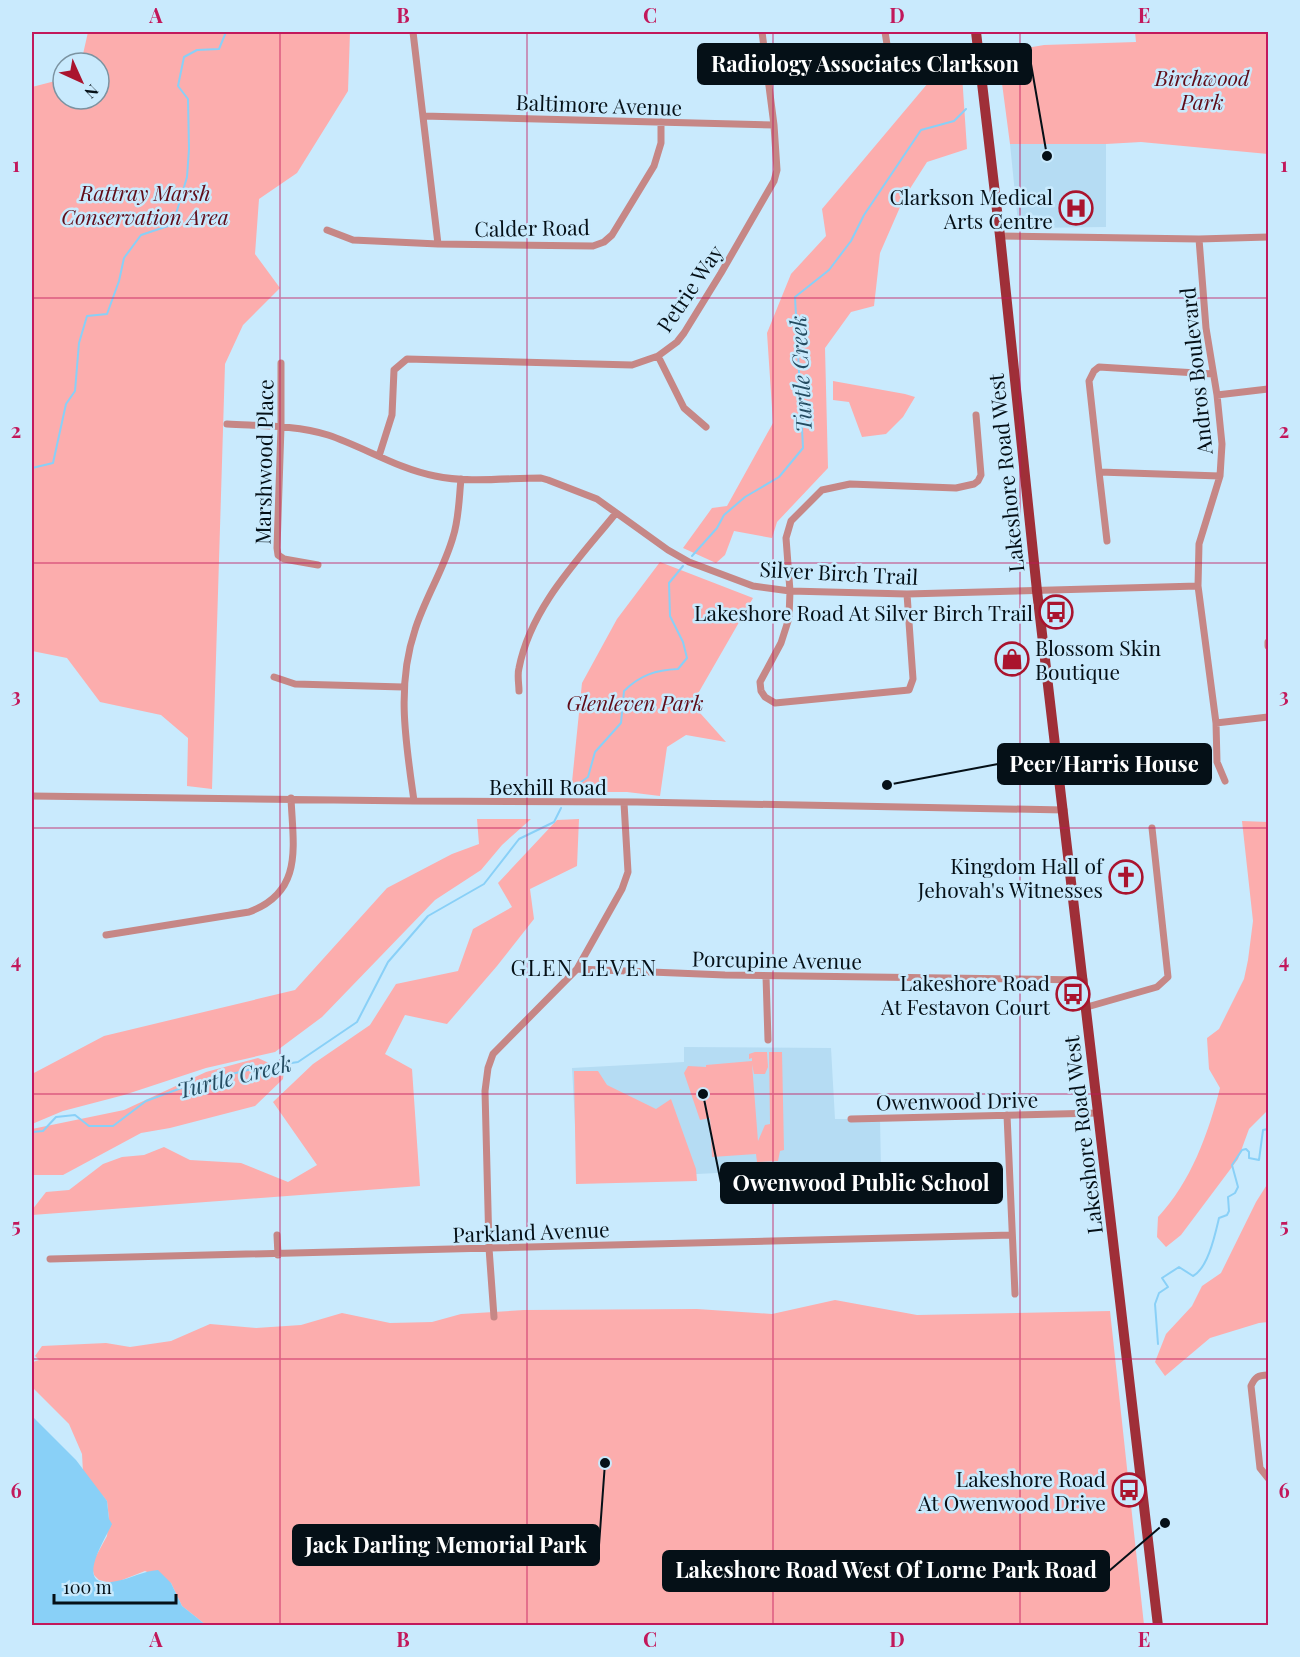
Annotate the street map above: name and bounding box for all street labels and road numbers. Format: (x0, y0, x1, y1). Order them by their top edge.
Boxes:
street label: Baltimore Avenue (515, 87, 683, 121)
street label: Calder Road (474, 212, 590, 242)
street label: Petrie Way (650, 239, 729, 337)
street label: Andros Boulevard (1172, 286, 1218, 457)
street label: Lakeshore Road West (981, 372, 1029, 574)
street label: Marshwood Place (248, 379, 278, 545)
street label: Silver Birch Trail (759, 554, 919, 590)
street label: Bexhill Road (489, 772, 607, 800)
street label: Porcupine Avenue (692, 944, 862, 974)
street label: Lakeshore Road West (1056, 1034, 1108, 1236)
street label: Owenwood Drive (876, 1085, 1038, 1115)
street label: Parkland Avenue (452, 1214, 610, 1248)

